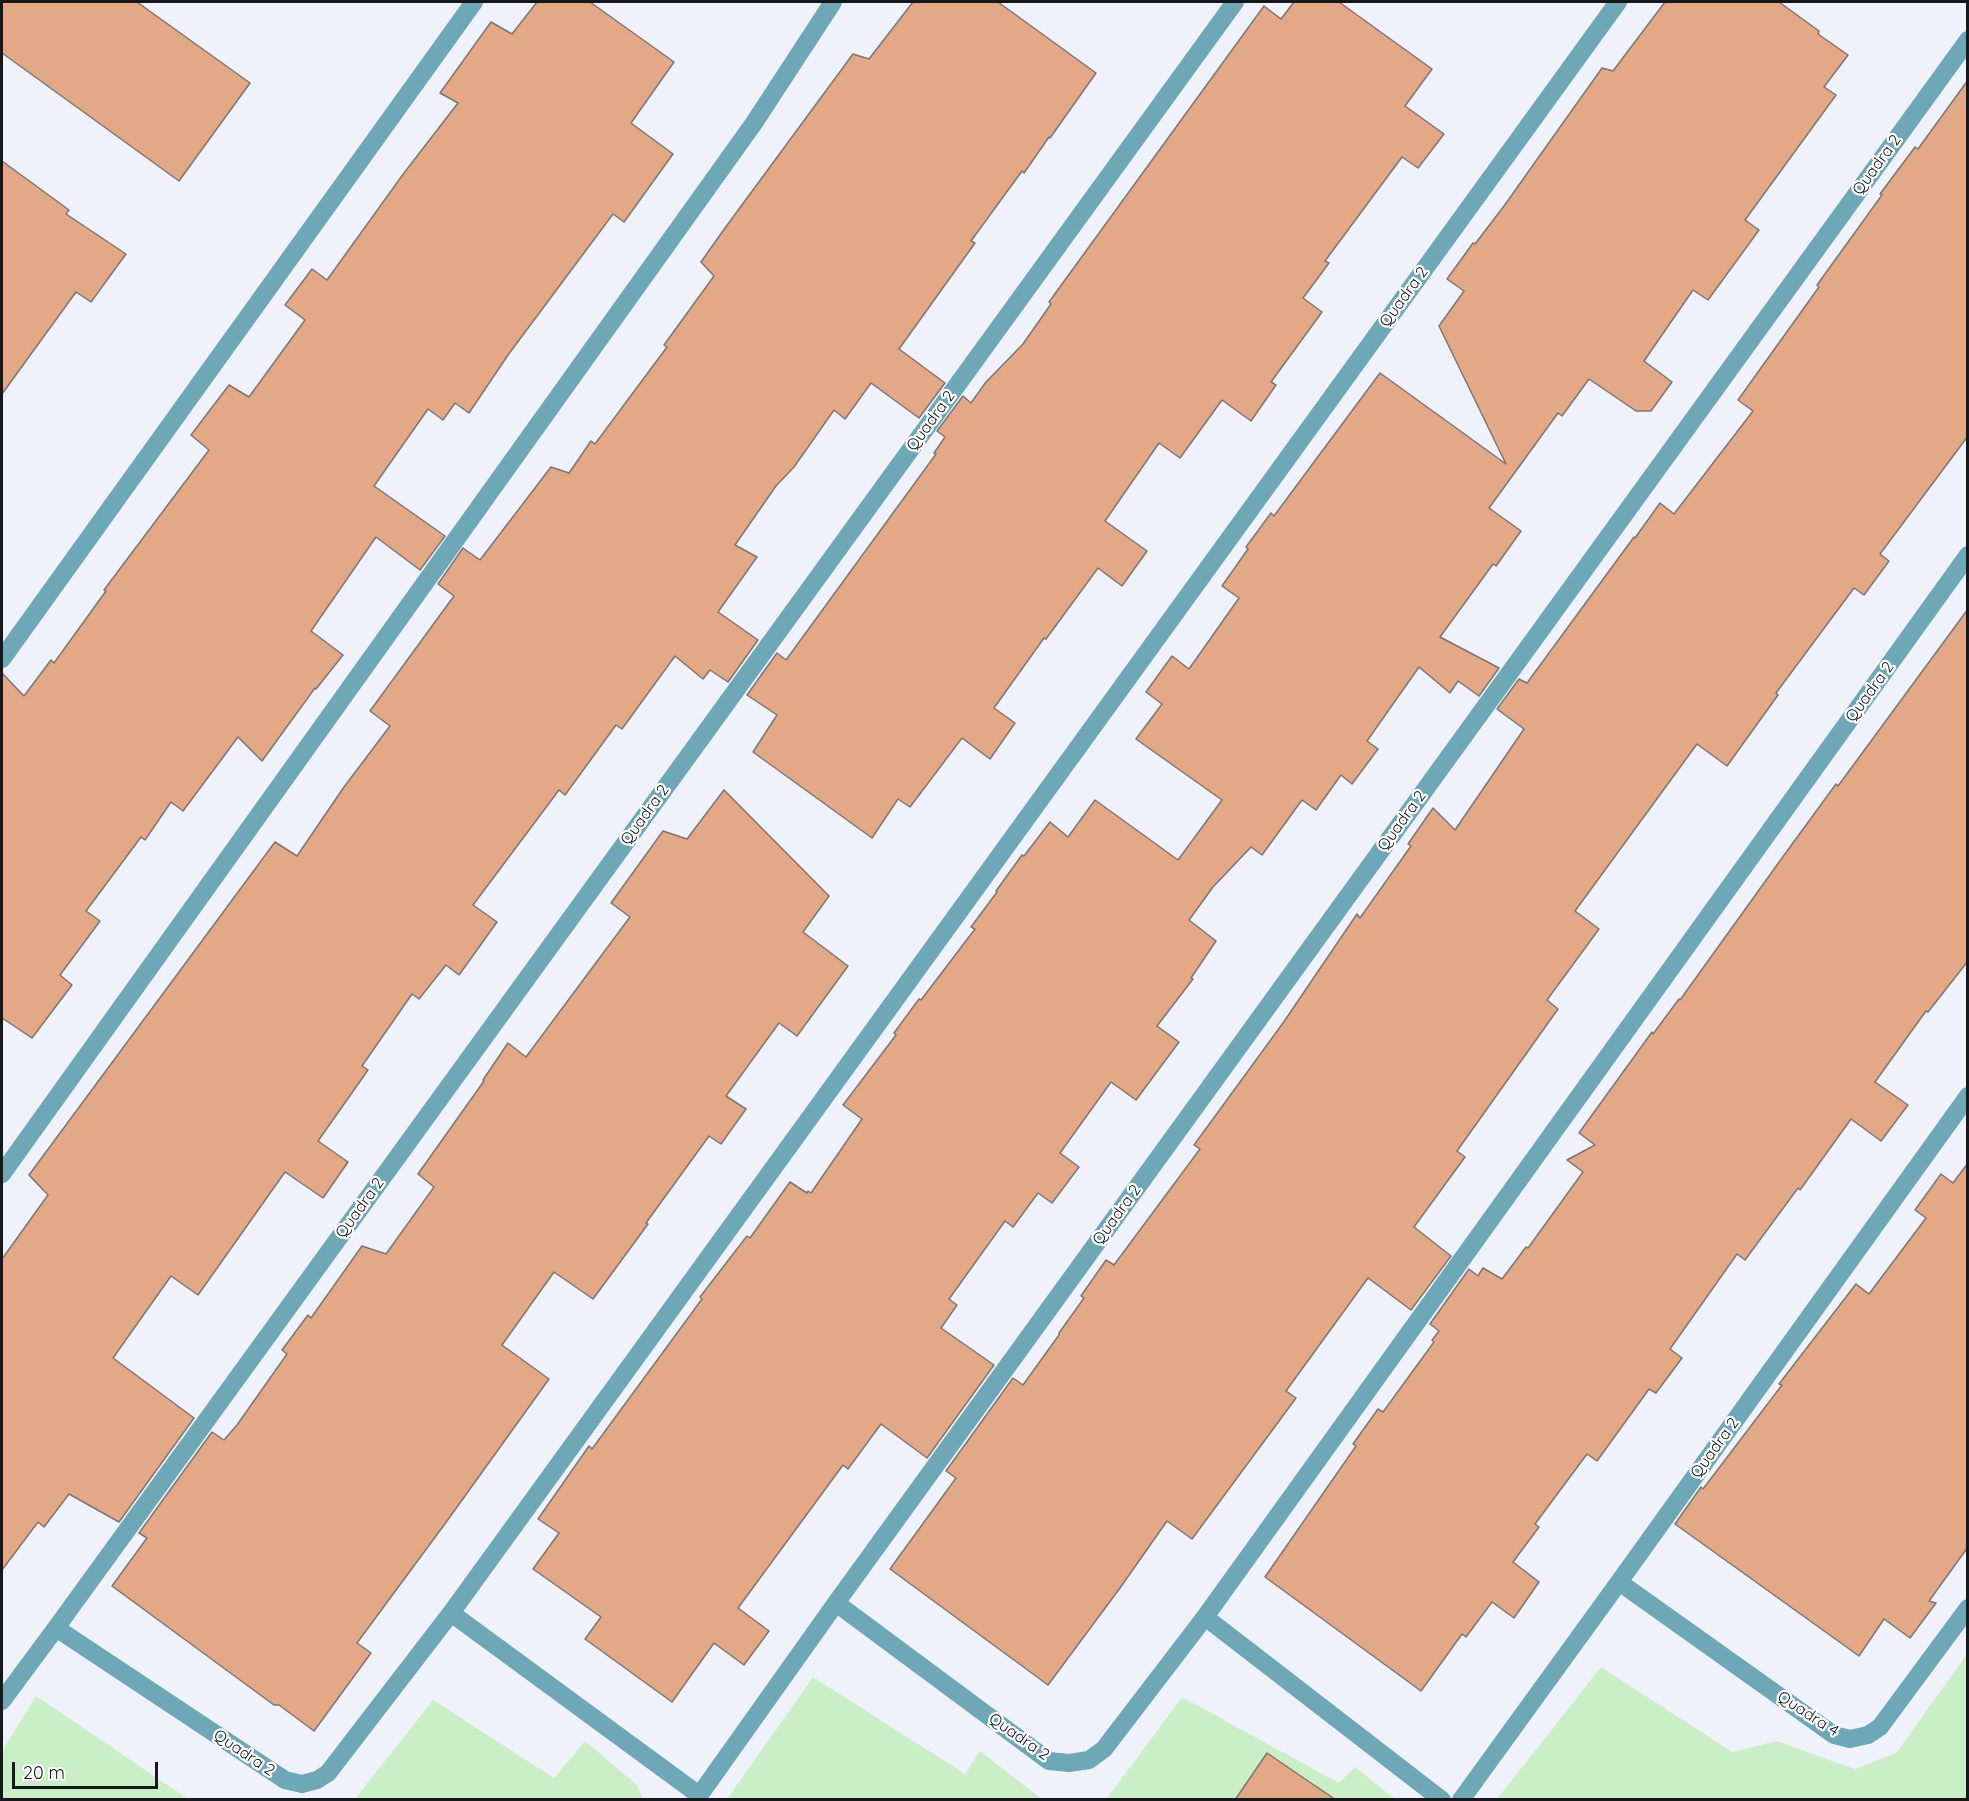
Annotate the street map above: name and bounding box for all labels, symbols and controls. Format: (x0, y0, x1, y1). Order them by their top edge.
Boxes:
street label: Quadra 2 (1849, 131, 1905, 199)
street label: Quadra 2 (1376, 263, 1432, 331)
street label: Quadra 2 (903, 387, 959, 455)
street label: Quadra 2 (1842, 658, 1898, 726)
street label: Quadra 2 (617, 781, 673, 849)
street label: Quadra 2 (1374, 787, 1430, 855)
street label: Quadra 2 (332, 1174, 388, 1242)
street label: Quadra 2 (1089, 1181, 1145, 1249)
street label: Quadra 2 (1687, 1414, 1743, 1482)
street label: Quadra 4 (1774, 1687, 1842, 1741)
street label: Quadra 2 (985, 1709, 1053, 1765)
street label: Quadra 2 (210, 1726, 278, 1780)
scale bar (15, 1750, 160, 1788)
text: 20 m (23, 1761, 65, 1784)

